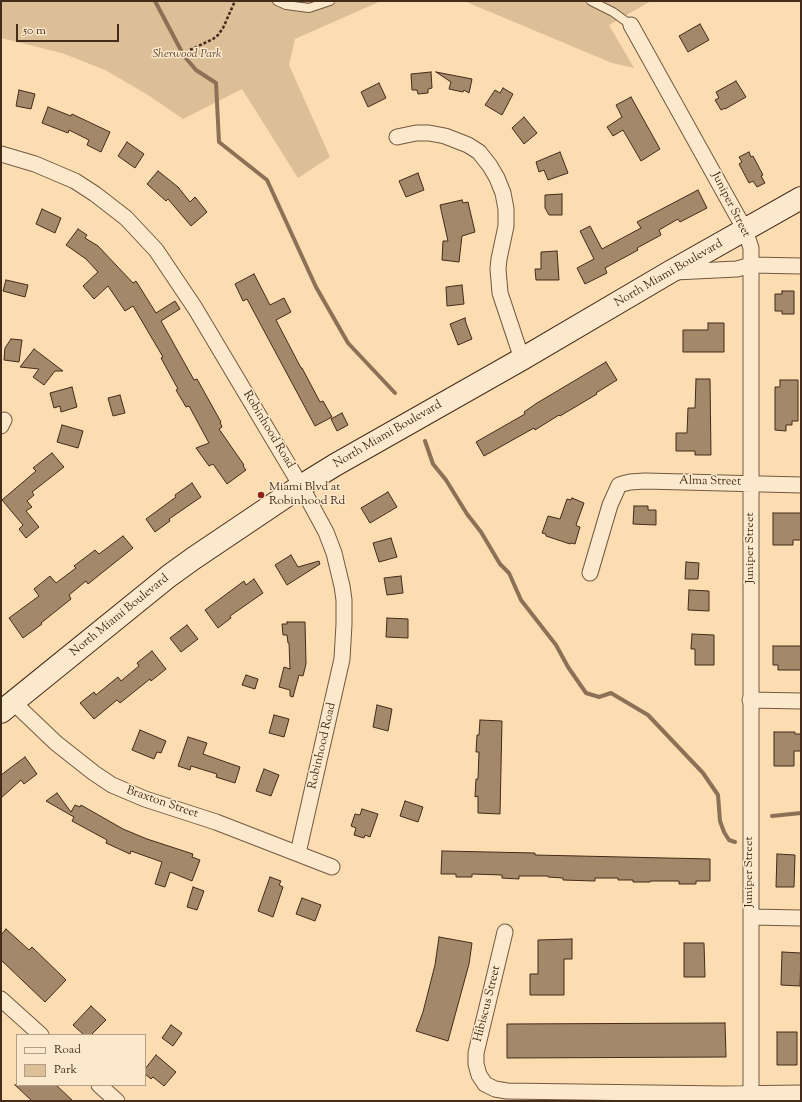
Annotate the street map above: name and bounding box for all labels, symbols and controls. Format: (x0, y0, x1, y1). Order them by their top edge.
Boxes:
scale bar (18, 16, 121, 42)
text: 50 m (23, 22, 46, 40)
park label: Sherwood Park (152, 48, 222, 62)
street label: Juniper Street (707, 170, 753, 240)
street label: North Miami Boulevard (612, 237, 726, 311)
street label: Robinhood Road (239, 389, 297, 471)
street label: North Miami Boulevard (331, 398, 445, 472)
street label: Alma Street (679, 474, 741, 490)
place label: Miami Blvd at Robinhood Rd (269, 481, 345, 509)
marker: Miami Blvd at Robinhood Rd (256, 490, 266, 500)
street label: Juniper Street (744, 512, 758, 584)
street label: North Miami Boulevard (68, 572, 172, 660)
street label: Robinhood Road (306, 701, 340, 791)
street label: Braxton Street (124, 784, 200, 822)
street label: Juniper Street (743, 836, 757, 908)
street label: Hibiscus Street (472, 964, 504, 1044)
legend (16, 1034, 146, 1086)
text: Road (54, 1041, 81, 1059)
text: Park (54, 1061, 77, 1079)

